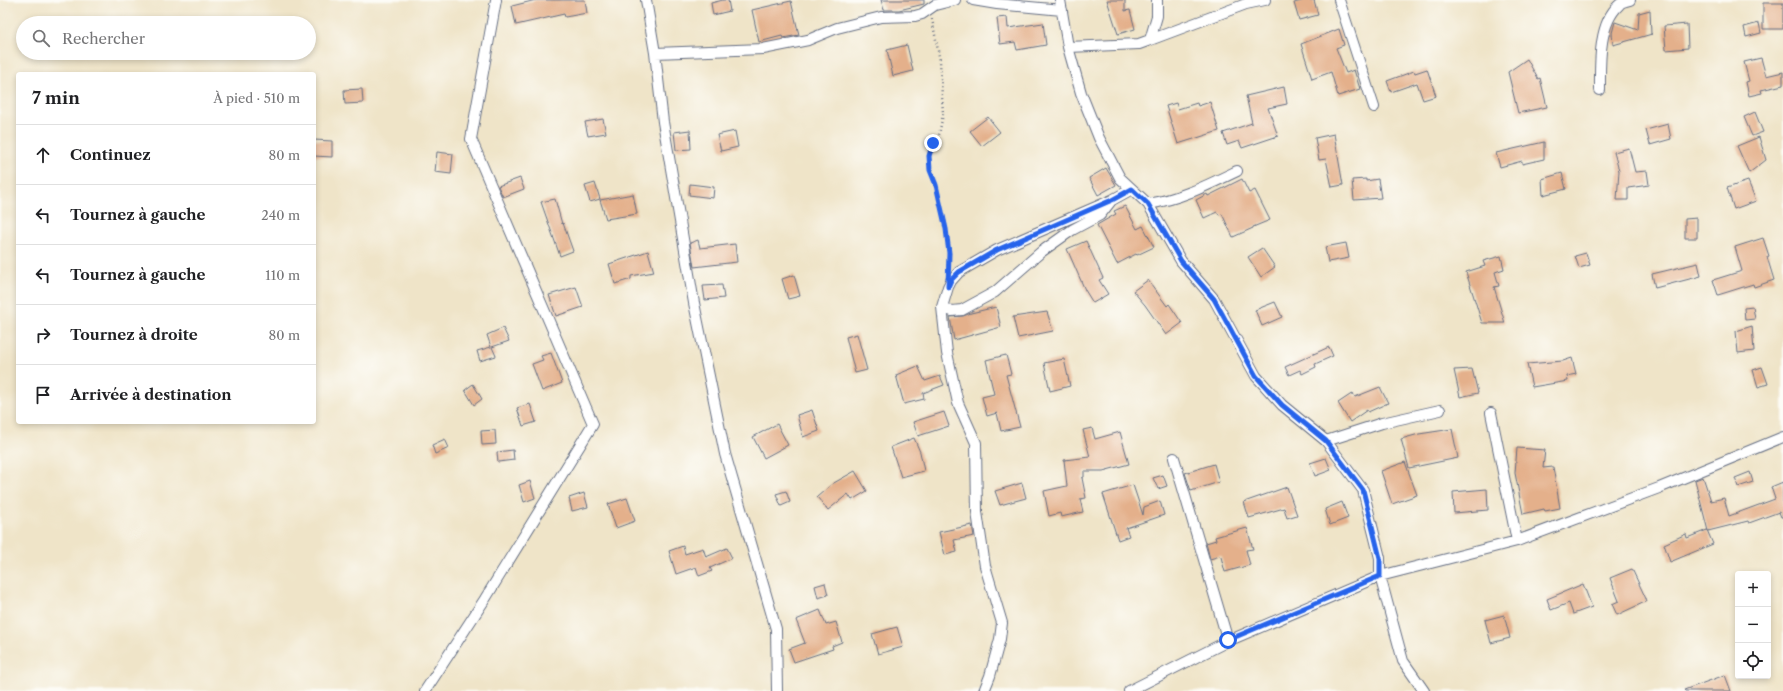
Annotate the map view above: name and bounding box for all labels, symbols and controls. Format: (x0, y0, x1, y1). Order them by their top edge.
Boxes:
search box (16, 16, 316, 60)
icon: search (30, 27, 52, 49)
text: Rechercher (62, 29, 145, 48)
text: 7 min (32, 88, 80, 108)
text: À pied · 510 m (213, 90, 300, 106)
route end (924, 134, 942, 152)
icon: ahead (32, 144, 54, 166)
text: Continuez (70, 145, 151, 164)
text: 80 m (268, 147, 300, 163)
icon: left (32, 204, 54, 226)
text: Tournez à gauche (70, 205, 206, 224)
text: 240 m (261, 207, 300, 223)
icon: left (32, 264, 54, 286)
text: Tournez à gauche (70, 265, 206, 284)
text: 110 m (265, 267, 300, 283)
icon: right (32, 324, 54, 346)
text: Tournez à droite (70, 325, 198, 344)
text: 80 m (268, 327, 300, 343)
icon: arrive (32, 384, 54, 406)
text: Arrivée à destination (70, 385, 232, 404)
map controls (1735, 571, 1771, 679)
button: + (1735, 571, 1771, 607)
button: − (1735, 607, 1771, 643)
route start (1219, 631, 1237, 649)
button: locate (1735, 643, 1771, 679)

